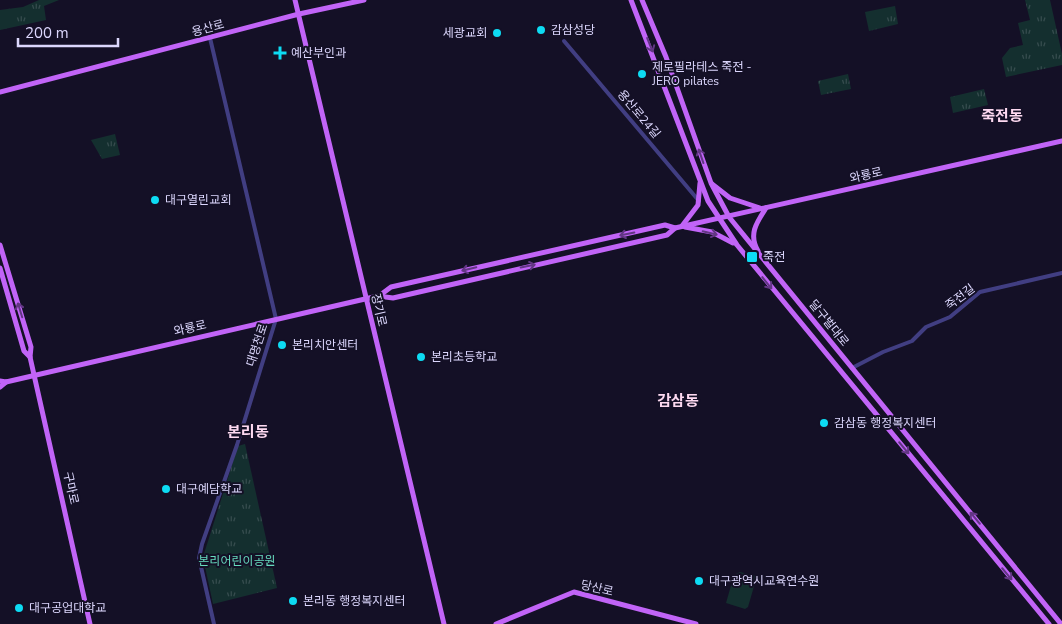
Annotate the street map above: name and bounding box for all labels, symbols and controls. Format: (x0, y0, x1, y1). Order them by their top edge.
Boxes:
scale bar (18, 15, 118, 47)
street label: 용산로 (190, 16, 226, 40)
place label: 감삼성당 (551, 22, 595, 38)
text: 200 m (25, 23, 69, 43)
marker: 감삼성당 (535, 24, 547, 36)
place label: 세광교회 (443, 25, 487, 41)
marker: 세광교회 (491, 27, 503, 39)
one-way arrow (646, 37, 655, 52)
place label: 예산부인과 (291, 45, 346, 61)
marker: 예산부인과 (273, 46, 287, 60)
place label: 제로필라테스 죽전 - JERO pilates (651, 59, 752, 89)
marker: 제로필라테스 죽전 - JERO pilates (636, 68, 648, 80)
street label: 용산로24길 (614, 86, 664, 142)
district label: 죽전동 (981, 106, 1023, 126)
one-way arrow (696, 149, 705, 164)
street label: 와룡로 (848, 163, 884, 187)
place label: 대구열린교회 (165, 192, 231, 208)
marker: 대구열린교회 (149, 194, 161, 206)
one-way arrow (702, 229, 718, 238)
one-way arrow (620, 230, 636, 239)
place label: 죽전 (763, 249, 785, 265)
marker: 죽전 (745, 250, 759, 264)
one-way arrow (520, 261, 536, 270)
one-way arrow (461, 265, 477, 274)
one-way arrow (762, 276, 773, 289)
street label: 죽전길 (942, 281, 978, 313)
street label: 장기로 (367, 292, 391, 328)
street label: 달구벌대로 (805, 297, 853, 349)
one-way arrow (15, 303, 24, 319)
street label: 와룡로 (172, 316, 208, 340)
street label: 대명천로 (243, 322, 271, 368)
place label: 본리치안센터 (292, 337, 358, 353)
marker: 본리치안센터 (276, 339, 288, 351)
place label: 본리초등학교 (431, 349, 497, 365)
marker: 본리초등학교 (415, 351, 427, 363)
district label: 감삼동 (657, 391, 699, 411)
place label: 감삼동 행정복지센터 (834, 415, 936, 431)
marker: 감삼동 행정복지센터 (818, 417, 830, 429)
district label: 본리동 (227, 422, 269, 442)
one-way arrow (898, 442, 910, 455)
street label: 구마로 (59, 470, 83, 506)
place label: 대구예담학교 (176, 481, 242, 497)
marker: 대구예담학교 (160, 483, 172, 495)
one-way arrow (970, 512, 981, 525)
park label: 본리어린이공원 (198, 553, 276, 569)
one-way arrow (1002, 567, 1013, 580)
place label: 대구광역시교육연수원 (709, 573, 819, 589)
marker: 대구광역시교육연수원 (693, 575, 705, 587)
street label: 당산로 (579, 576, 615, 600)
place label: 본리동 행정복지센터 (303, 593, 405, 609)
marker: 본리동 행정복지센터 (287, 595, 299, 607)
place label: 대구공업대학교 (29, 600, 106, 616)
marker: 대구공업대학교 (13, 602, 25, 614)

